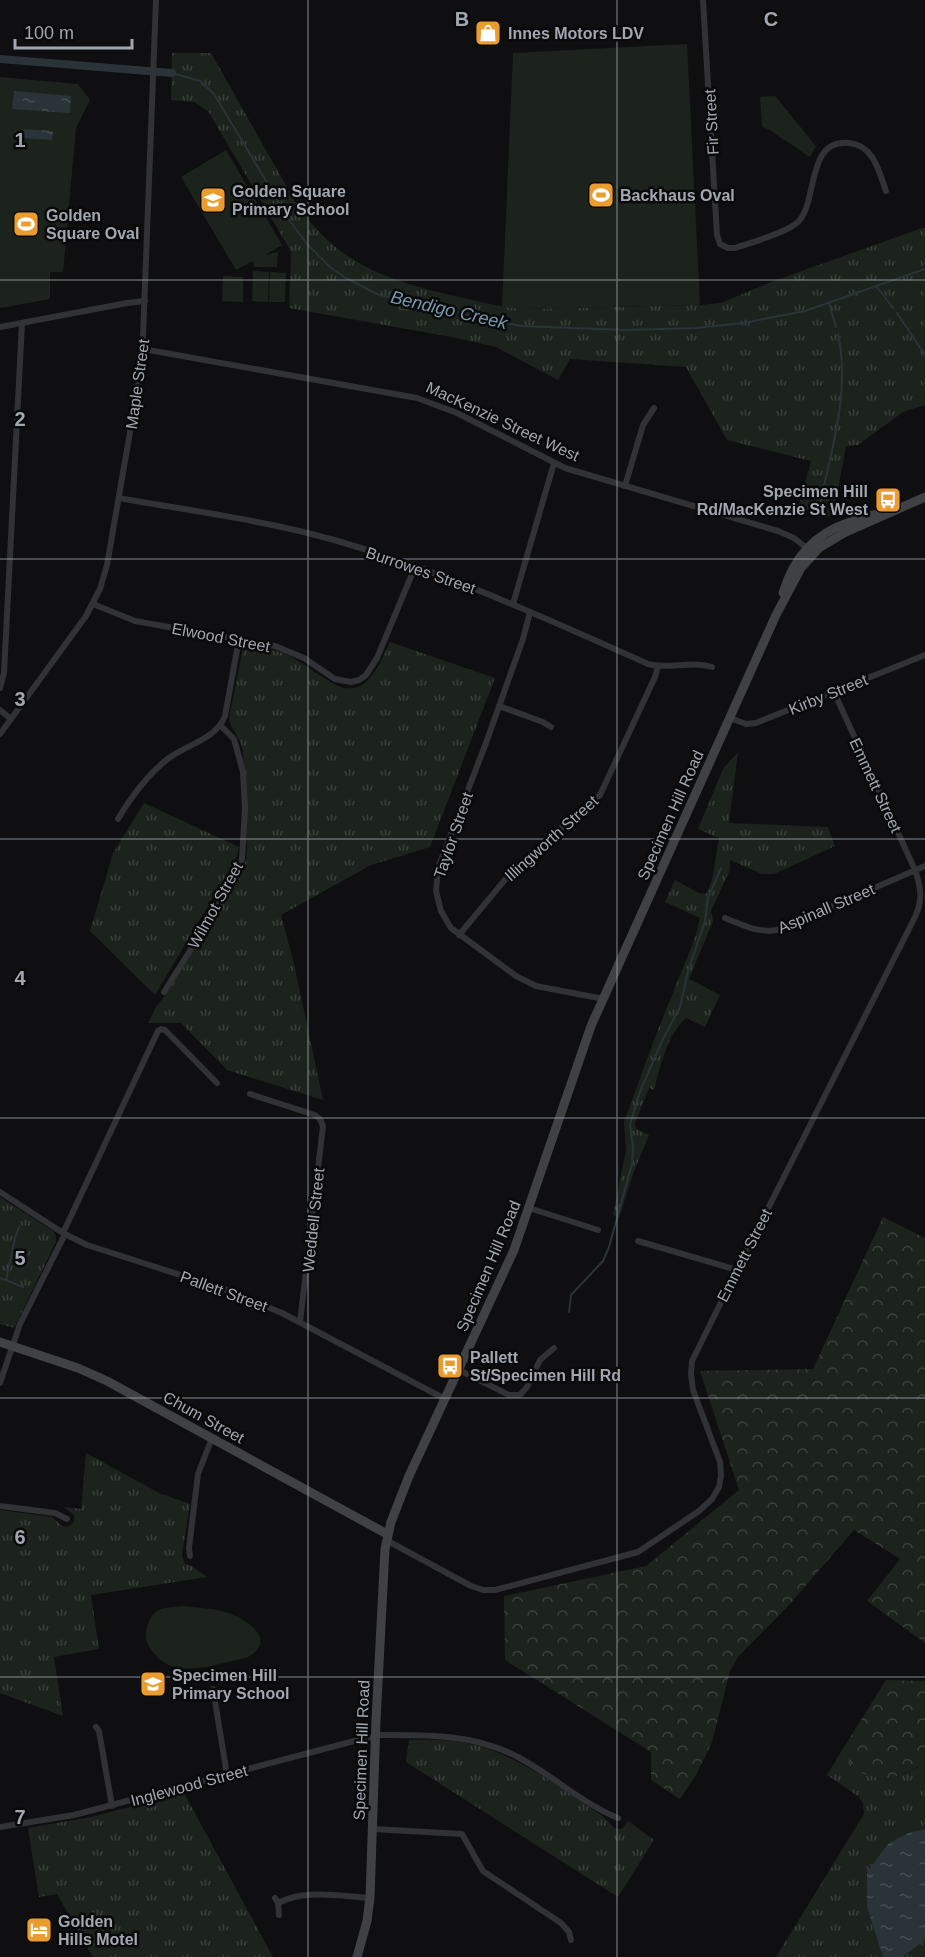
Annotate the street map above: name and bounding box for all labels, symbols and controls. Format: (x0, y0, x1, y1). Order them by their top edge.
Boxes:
text: B (455, 8, 469, 30)
text: C (764, 8, 778, 30)
scale bar (15, 12, 132, 50)
shop icon: Innes Motors LDV (473, 18, 503, 48)
text: 100 m (24, 23, 74, 43)
place label: Innes Motors LDV (508, 25, 644, 42)
street label: Fir Street (701, 88, 722, 155)
text: 1 (14, 129, 26, 151)
sports icon: Backhaus Oval (586, 180, 616, 210)
place label: Golden Square Primary School (232, 183, 349, 218)
school or university icon: Golden Square Primary School (198, 185, 228, 215)
place label: Backhaus Oval (620, 187, 735, 204)
place label: Golden Square Oval (46, 207, 139, 242)
sports icon: Golden Square Oval (11, 209, 41, 239)
water label: Bendigo Creek (389, 287, 510, 333)
street label: Maple Street (123, 337, 152, 430)
street label: MacKenzie Street West (424, 378, 583, 465)
text: 2 (14, 408, 26, 430)
place label: Specimen Hill Rd/MacKenzie St West (697, 483, 869, 518)
bus stop icon: Specimen Hill Rd/MacKenzie St West (873, 485, 903, 515)
street label: Burrowes Street (364, 544, 478, 597)
street label: Elwood Street (170, 620, 272, 655)
street label: Kirby Street (786, 671, 871, 718)
text: 3 (14, 688, 26, 710)
street label: Emmett Street (846, 735, 905, 836)
street label: Specimen Hill Road (634, 748, 707, 883)
street label: Taylor Street (431, 789, 476, 880)
street label: Illingworth Street (501, 792, 602, 885)
street label: Wilmot Street (185, 859, 246, 951)
street label: Aspinall Street (775, 880, 878, 936)
text: 4 (14, 967, 26, 989)
street label: Weddell Street (300, 1167, 327, 1273)
street label: Specimen Hill Road (453, 1198, 524, 1334)
street label: Emmett Street (714, 1205, 775, 1305)
text: 5 (14, 1247, 26, 1269)
street label: Pallett Street (178, 1268, 270, 1315)
place label: Pallett St/Specimen Hill Rd (470, 1349, 621, 1384)
bus stop icon: Pallett St/Specimen Hill Rd (435, 1351, 465, 1381)
street label: Chum Street (160, 1388, 248, 1447)
text: 6 (14, 1526, 26, 1548)
place label: Specimen Hill Primary School (172, 1667, 289, 1702)
school or university icon: Specimen Hill Primary School (138, 1669, 168, 1699)
street label: Specimen Hill Road (351, 1680, 372, 1821)
street label: Inglewood Street (129, 1762, 250, 1809)
text: 7 (14, 1806, 26, 1828)
place label: Golden Hills Motel (58, 1913, 138, 1948)
hotel icon: Golden Hills Motel (24, 1915, 54, 1945)

